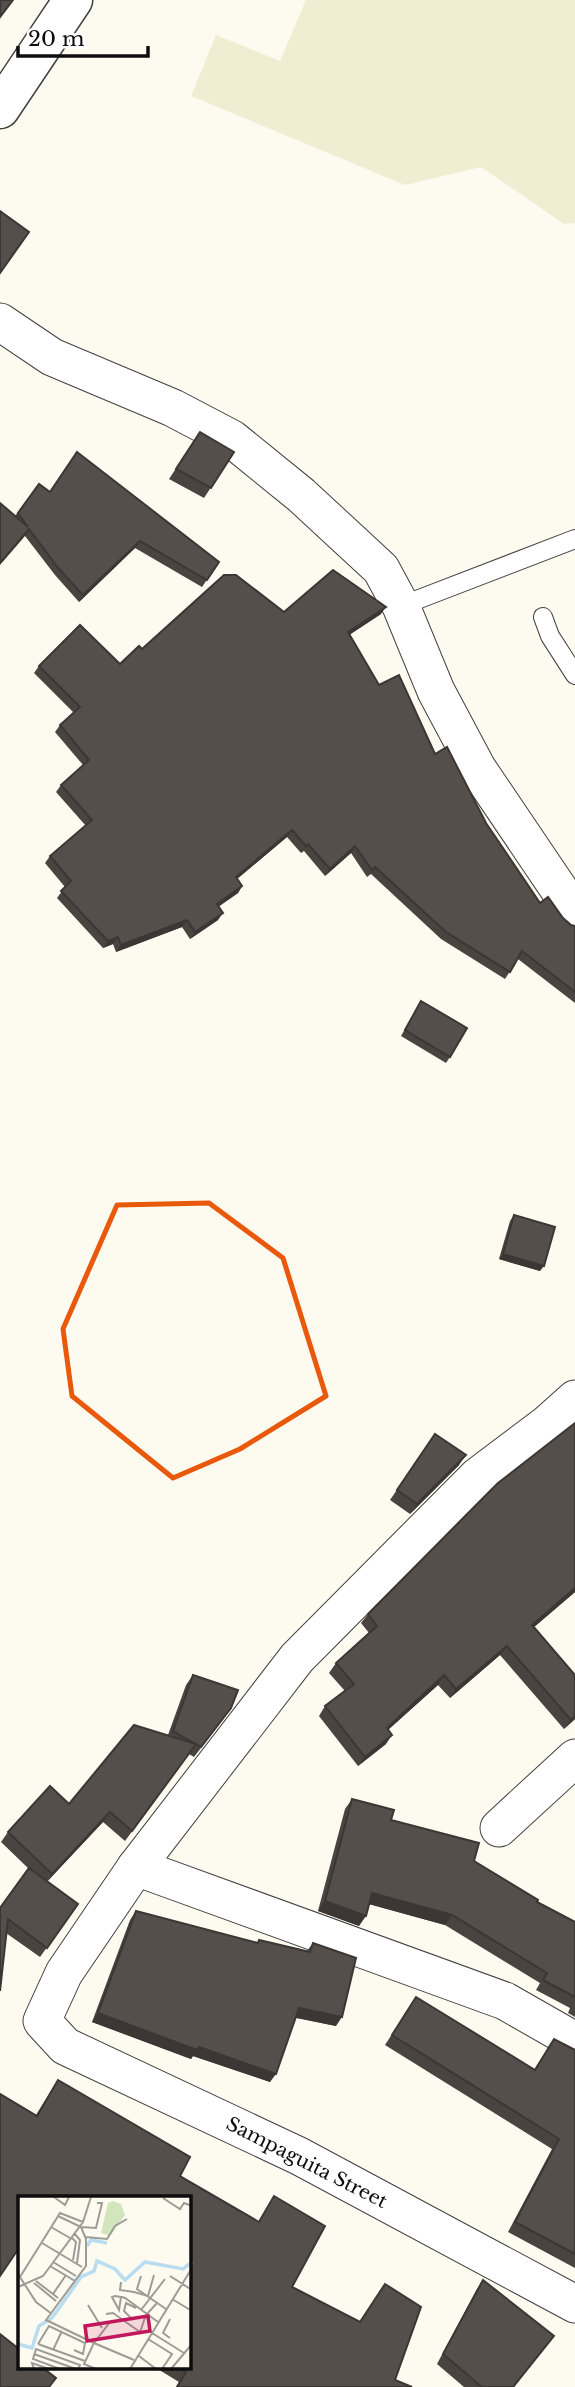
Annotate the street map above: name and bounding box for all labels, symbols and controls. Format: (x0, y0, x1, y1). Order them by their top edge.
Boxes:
scale bar (18, 14, 147, 58)
text: 20 m (28, 26, 85, 52)
street label: Sampaguita Street (223, 2112, 392, 2213)
inset map (18, 2196, 191, 2370)

